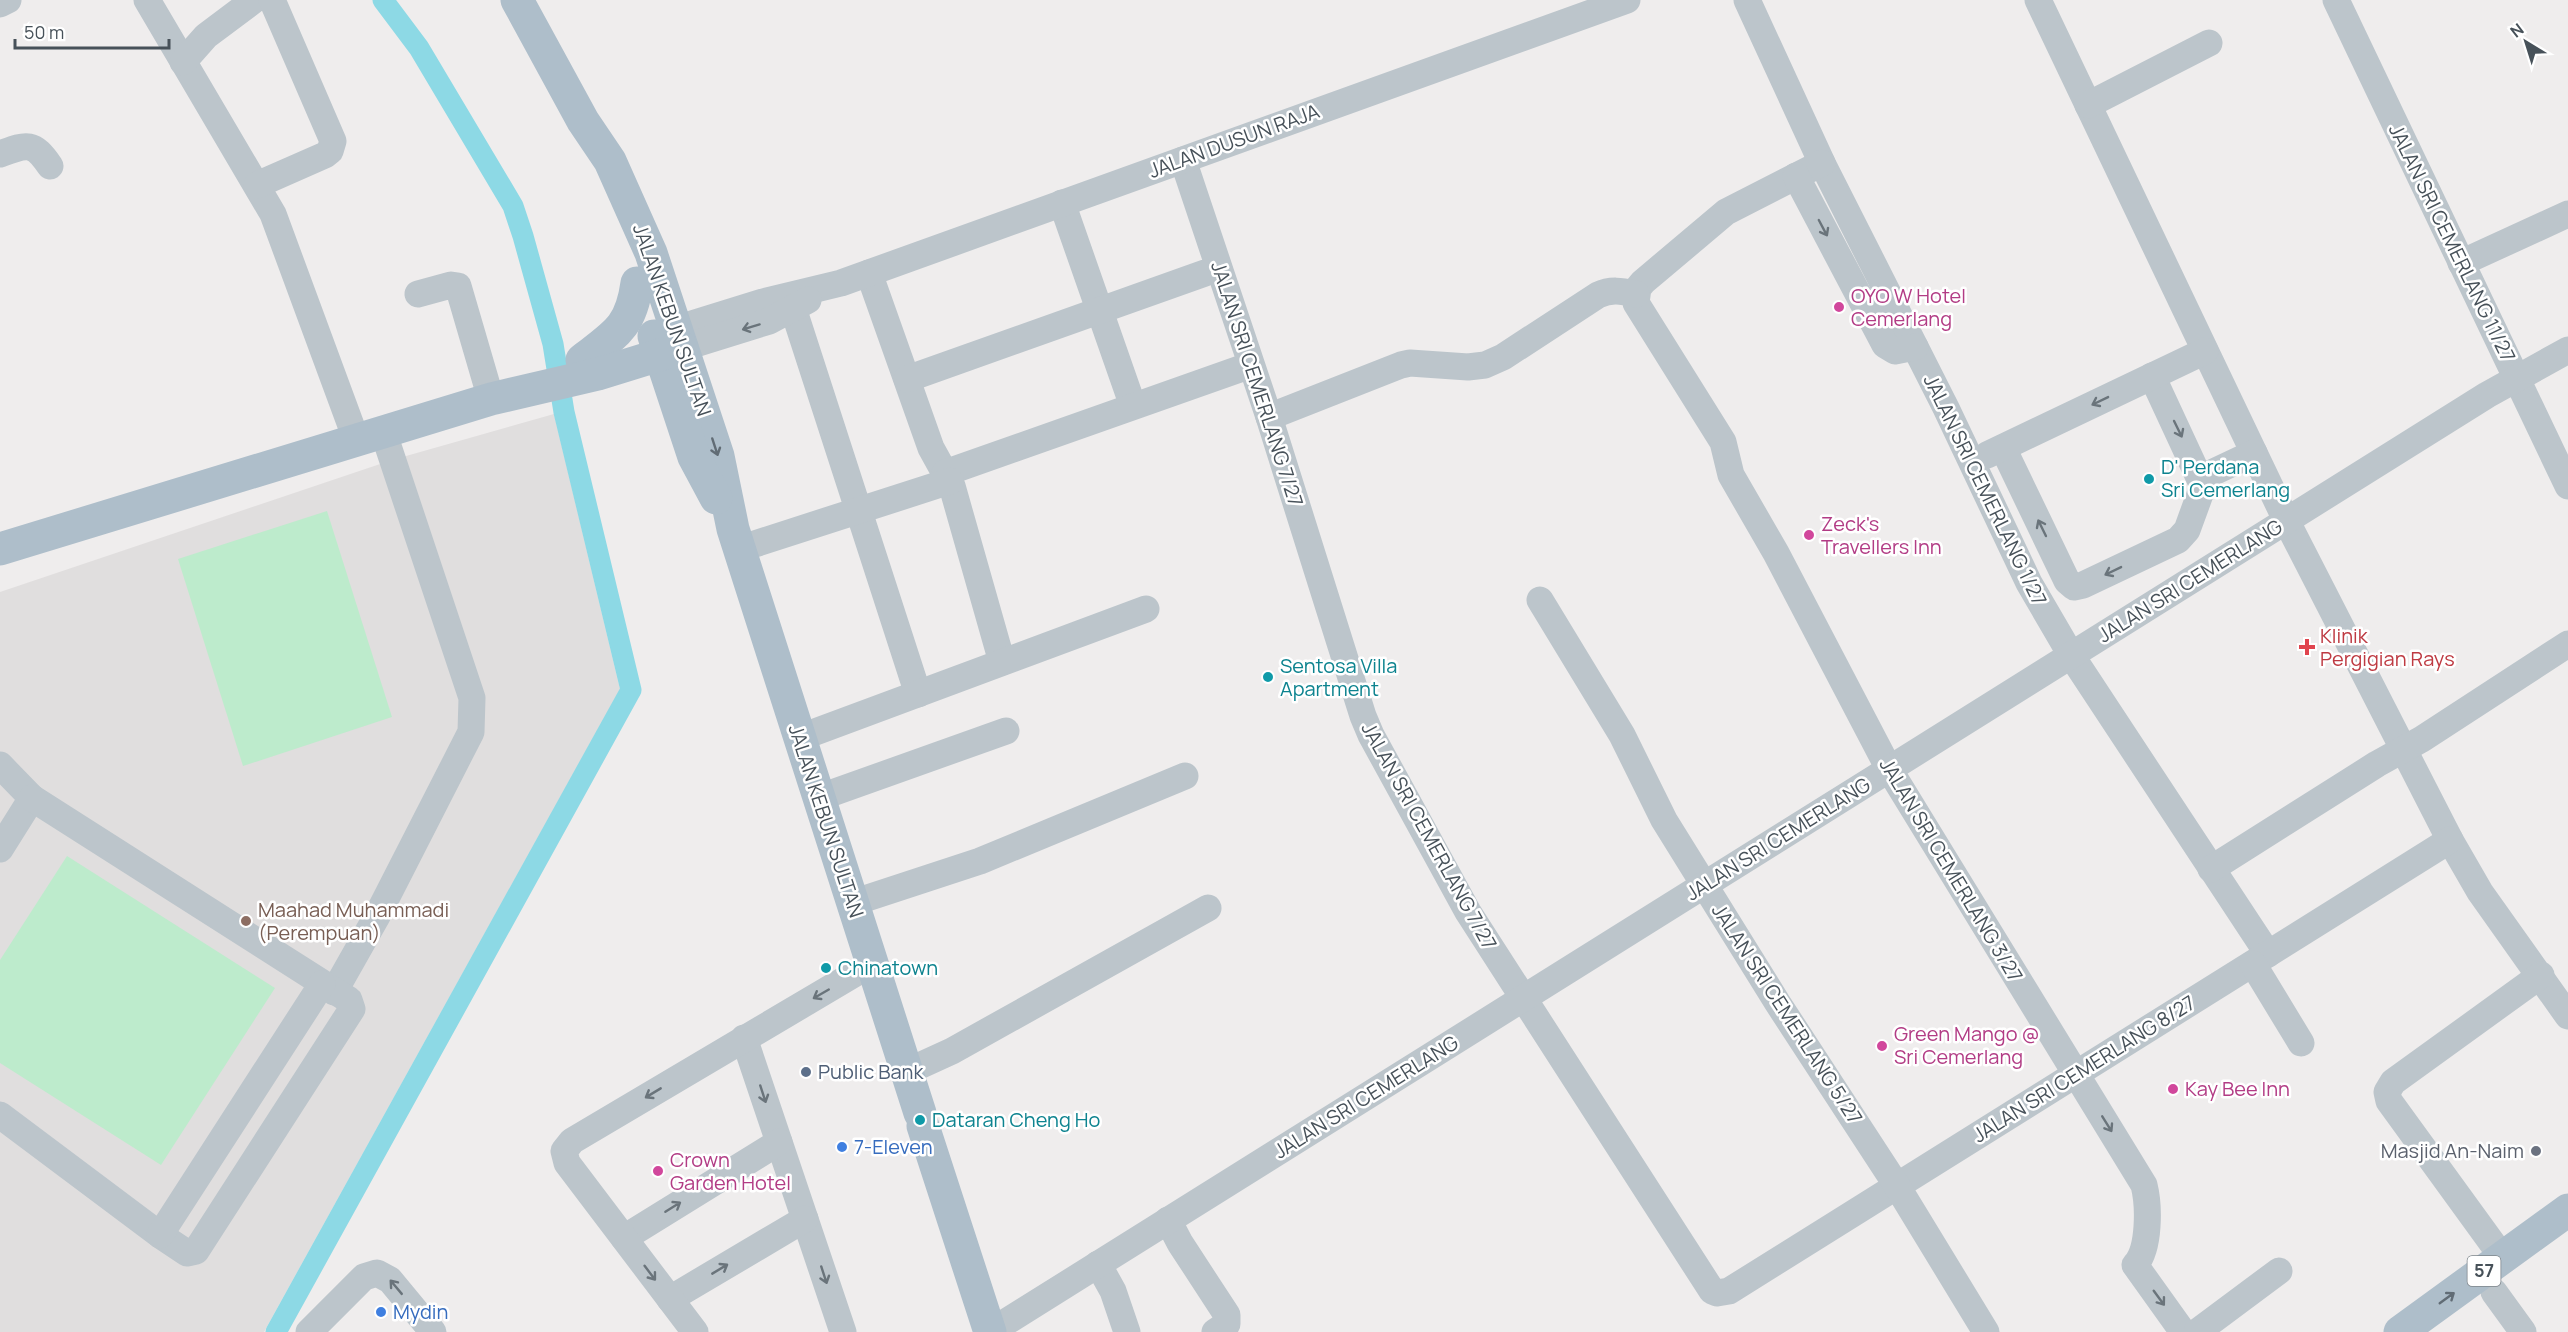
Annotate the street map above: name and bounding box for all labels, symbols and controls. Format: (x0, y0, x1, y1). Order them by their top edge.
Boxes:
scale bar (15, 12, 170, 50)
north arrow (2496, 12, 2556, 72)
text: N (2505, 18, 2528, 42)
text: 50 m (24, 20, 64, 44)
street label: JALAN DUSUN RAJA (1145, 97, 1323, 184)
street label: JALAN SRI CEMERLANG 11/27 (2383, 119, 2522, 366)
one-way arrow (1817, 219, 1829, 236)
street label: JALAN KEBUN SULTAN (627, 220, 718, 420)
street label: JALAN SRI CEMERLANG 7/27 (1205, 258, 1310, 510)
place label: OYO W Hotel Cemerlang (1851, 282, 1966, 332)
marker: OYO W Hotel Cemerlang (1832, 300, 1846, 314)
one-way arrow (742, 322, 761, 333)
street label: JALAN SRI CEMERLANG 1/27 (1918, 370, 2053, 610)
one-way arrow (2091, 396, 2109, 408)
one-way arrow (2172, 419, 2184, 437)
one-way arrow (710, 437, 721, 456)
place label: D' Perdana Sri Cemerlang (2161, 453, 2290, 503)
marker: D' Perdana Sri Cemerlang (2142, 472, 2156, 486)
place label: Zeck's Travellers Inn (1821, 510, 1942, 560)
street label: JALAN SRI CEMERLANG (2092, 513, 2287, 648)
one-way arrow (2035, 520, 2047, 538)
marker: Zeck's Travellers Inn (1802, 528, 1816, 542)
one-way arrow (2104, 565, 2122, 577)
place label: Klinik Pergigian Rays (2320, 622, 2455, 672)
marker: Klinik Pergigian Rays (2298, 638, 2316, 656)
place label: Sentosa Villa Apartment (1280, 652, 1397, 702)
marker: Sentosa Villa Apartment (1261, 670, 1275, 684)
street label: JALAN SRI CEMERLANG 7/27 (1356, 717, 1503, 954)
street label: JALAN KEBUN SULTAN (782, 721, 871, 921)
street label: JALAN SRI CEMERLANG 3/27 (1874, 753, 2029, 987)
street label: JALAN SRI CEMERLANG (1680, 771, 1875, 906)
place label: Maahad Muhammadi (Perempuan) (258, 896, 449, 946)
street label: JALAN SRI CEMERLANG 5/27 (1706, 898, 1869, 1129)
marker: Maahad Muhammadi (Perempuan) (239, 914, 253, 928)
place label: Chinatown (838, 954, 938, 981)
marker: Chinatown (819, 961, 833, 975)
one-way arrow (813, 988, 830, 1000)
street label: JALAN SRI CEMERLANG 8/27 (1967, 989, 2200, 1148)
place label: Green Mango @ Sri Cemerlang (1894, 1020, 2040, 1070)
street label: JALAN SRI CEMERLANG (1268, 1029, 1463, 1164)
marker: Green Mango @ Sri Cemerlang (1875, 1039, 1889, 1053)
place label: Public Bank (818, 1058, 924, 1085)
marker: Public Bank (799, 1065, 813, 1079)
place label: Kay Bee Inn (2185, 1075, 2290, 1102)
marker: Kay Bee Inn (2166, 1082, 2180, 1096)
one-way arrow (758, 1084, 769, 1103)
one-way arrow (645, 1087, 662, 1099)
place label: Dataran Cheng Ho (932, 1106, 1100, 1133)
marker: Dataran Cheng Ho (913, 1113, 927, 1127)
one-way arrow (2101, 1115, 2113, 1132)
place label: 7-Eleven (854, 1133, 933, 1160)
place label: Masjid An-Naim (2381, 1137, 2524, 1164)
marker: 7-Eleven (835, 1140, 849, 1154)
marker: Masjid An-Naim (2529, 1144, 2543, 1158)
place label: Crown Garden Hotel (670, 1146, 791, 1196)
marker: Crown Garden Hotel (651, 1164, 665, 1178)
one-way arrow (665, 1201, 682, 1214)
road number: 57 (2468, 1256, 2500, 1286)
one-way arrow (711, 1263, 728, 1275)
one-way arrow (643, 1265, 656, 1281)
one-way arrow (819, 1265, 830, 1283)
one-way arrow (389, 1280, 403, 1295)
one-way arrow (2153, 1290, 2165, 1306)
one-way arrow (2439, 1291, 2455, 1304)
place label: Mydin (393, 1298, 448, 1325)
marker: Mydin (374, 1305, 388, 1319)

